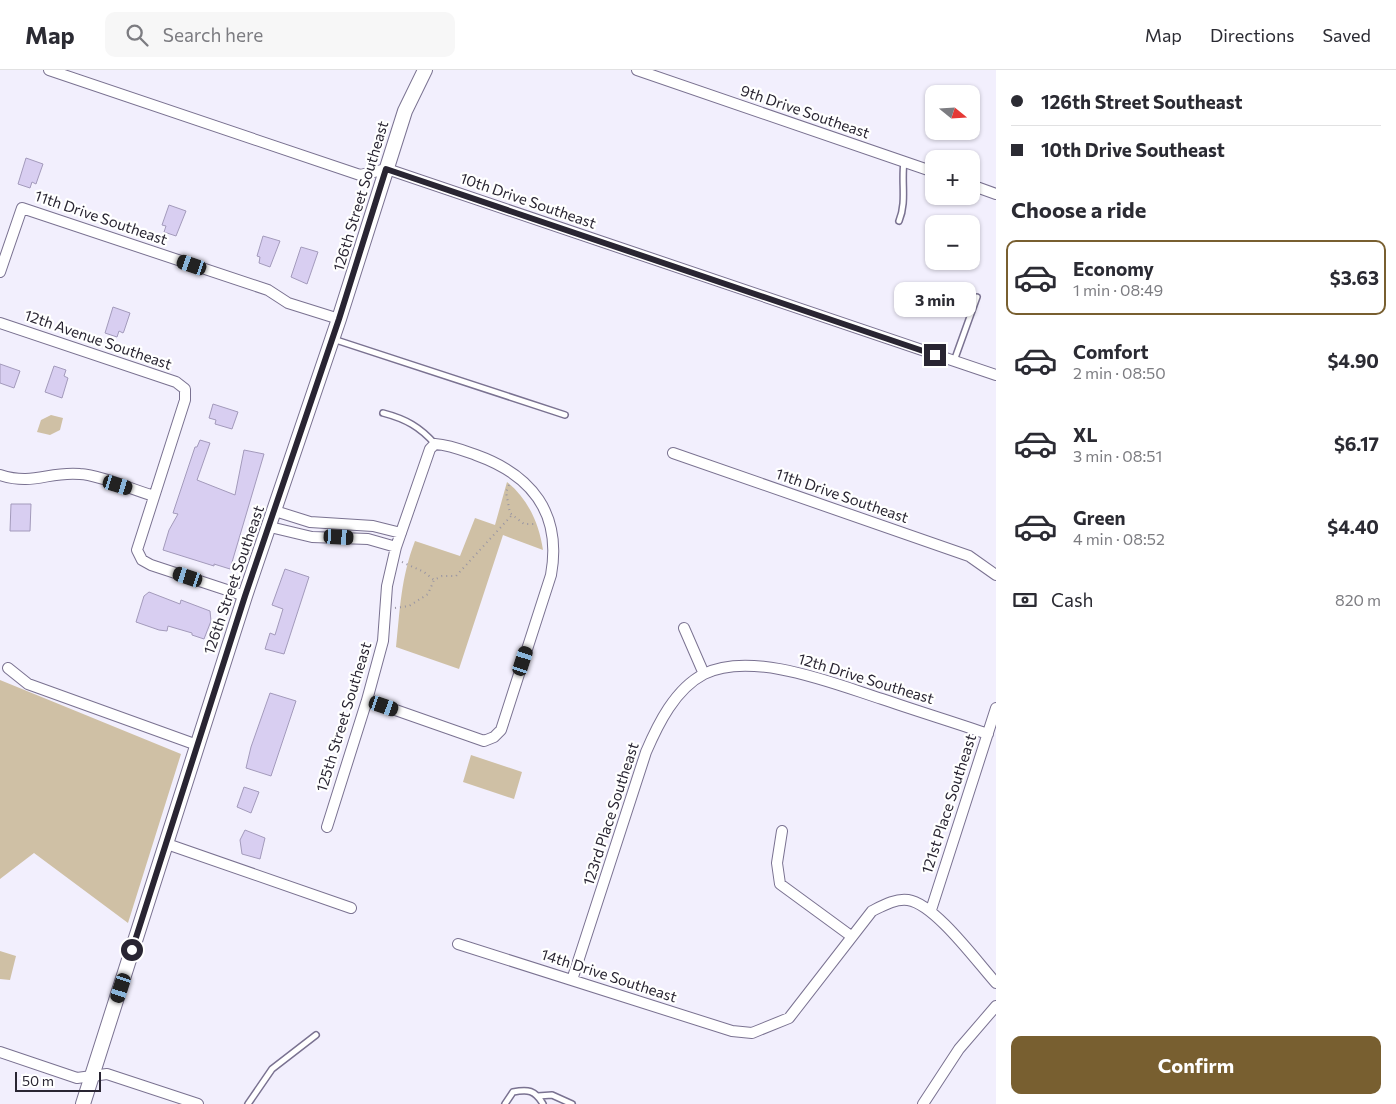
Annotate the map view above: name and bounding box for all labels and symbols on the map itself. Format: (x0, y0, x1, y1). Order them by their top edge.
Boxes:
street label: 9th Drive Southeast (738, 81, 872, 142)
north arrow (925, 85, 980, 140)
street label: 126th Street Southeast (329, 118, 391, 273)
street label: 10th Drive Southeast (458, 168, 599, 232)
street label: 11th Drive Southeast (33, 186, 170, 248)
car (175, 253, 208, 277)
callout: 3 min (894, 282, 976, 318)
street label: 12th Avenue Southeast (22, 305, 174, 373)
route end (924, 344, 946, 366)
street label: 11th Drive Southeast (774, 464, 911, 526)
car (101, 473, 134, 497)
street label: 126th Street Southeast (199, 503, 267, 656)
car (323, 529, 354, 545)
car (171, 565, 204, 589)
street label: 125th Street Southeast (312, 640, 374, 794)
car (511, 644, 534, 678)
street label: 12th Drive Southeast (796, 649, 936, 707)
car (367, 694, 400, 718)
street label: 121st Place Southeast (917, 732, 979, 876)
street label: 123rd Place Southeast (578, 740, 642, 888)
route start (121, 939, 143, 961)
street label: 14th Drive Southeast (539, 945, 679, 1006)
car (109, 971, 132, 1005)
scale bar (15, 1069, 101, 1092)

